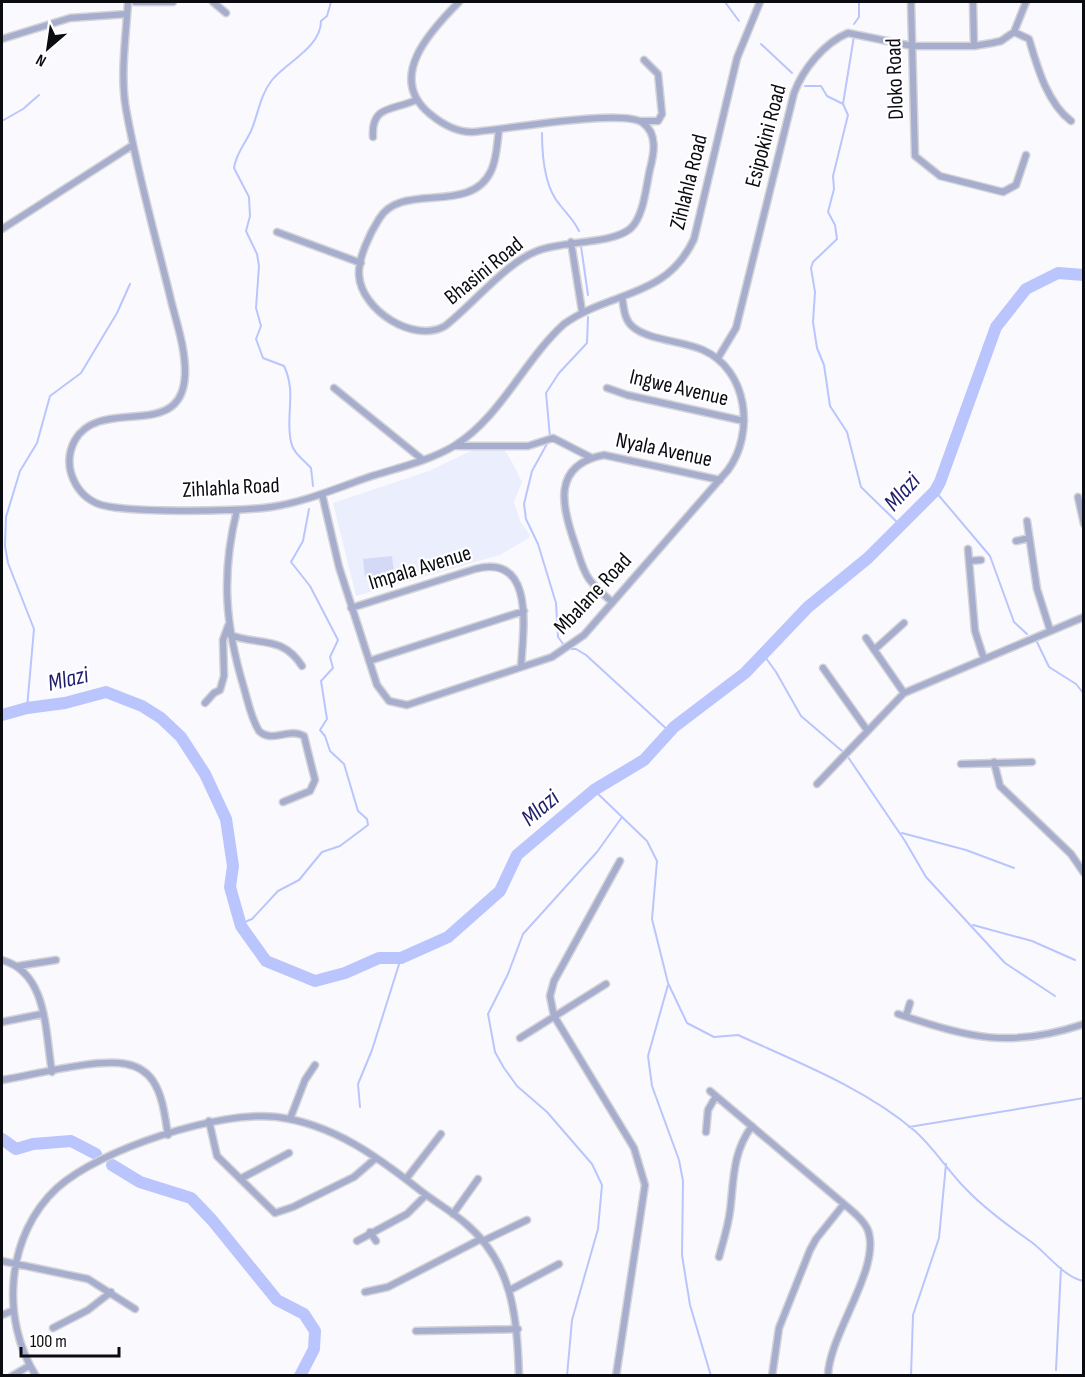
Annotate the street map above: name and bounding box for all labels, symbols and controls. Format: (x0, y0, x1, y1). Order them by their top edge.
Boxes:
north arrow (18, 18, 78, 78)
street label: Dloko Road (880, 38, 910, 120)
text: N (33, 49, 50, 70)
street label: Esipokini Road (739, 82, 793, 190)
street label: Zihlahla Road (664, 132, 714, 232)
street label: Bhasini Road (439, 231, 529, 311)
street label: Ingwe Avenue (627, 364, 731, 412)
street label: Nyala Avenue (613, 427, 715, 473)
water label: Mlazi (878, 467, 927, 517)
street label: Zihlahla Road (182, 472, 280, 504)
street label: Impala Avenue (365, 540, 475, 596)
street label: Mbalane Road (548, 548, 638, 640)
water label: Mlazi (45, 660, 92, 698)
water label: Mlazi (515, 783, 565, 832)
scale bar (21, 1320, 118, 1358)
text: 100 m (30, 1331, 67, 1352)

